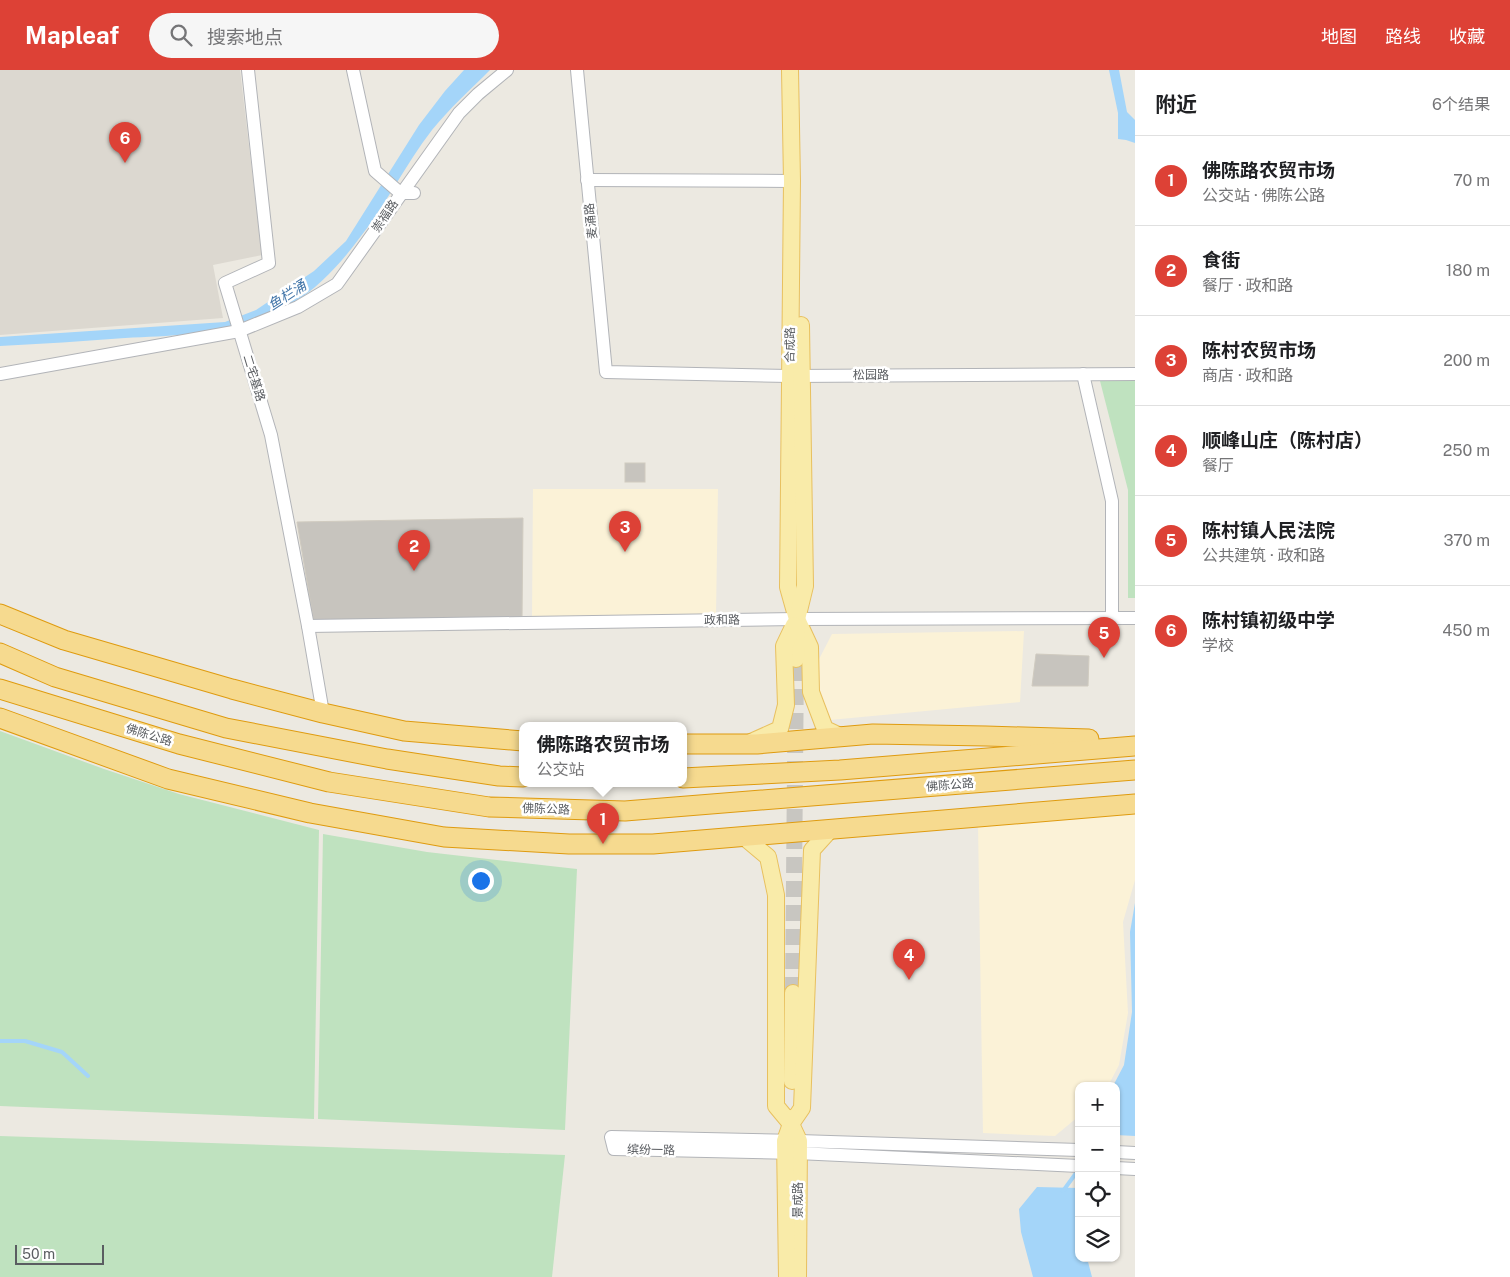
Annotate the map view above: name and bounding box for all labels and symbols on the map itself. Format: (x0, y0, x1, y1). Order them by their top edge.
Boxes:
pin: 6 (109, 122, 141, 163)
street label: 崇福路 (369, 197, 401, 235)
street label: 麦涌路 (582, 202, 600, 240)
water label: 鱼栏涌 (265, 276, 311, 313)
street label: 合成路 (783, 327, 797, 363)
street label: 二宅基路 (240, 353, 268, 403)
street label: 松园路 (853, 368, 889, 382)
pin: 3 (609, 511, 641, 552)
pin: 2 (398, 530, 430, 571)
street label: 政和路 (704, 613, 740, 627)
pin: 5 (1088, 617, 1120, 658)
street label: 佛陈公路 (124, 721, 174, 749)
street label: 佛陈公路 (925, 776, 975, 794)
street label: 佛陈公路 (522, 801, 570, 817)
pin: 1 (587, 803, 619, 844)
your location (468, 868, 494, 894)
pin: 4 (893, 939, 925, 980)
street label: 缤纷一路 (627, 1143, 675, 1157)
street label: 景成路 (791, 1182, 805, 1218)
scale bar (15, 1242, 104, 1265)

